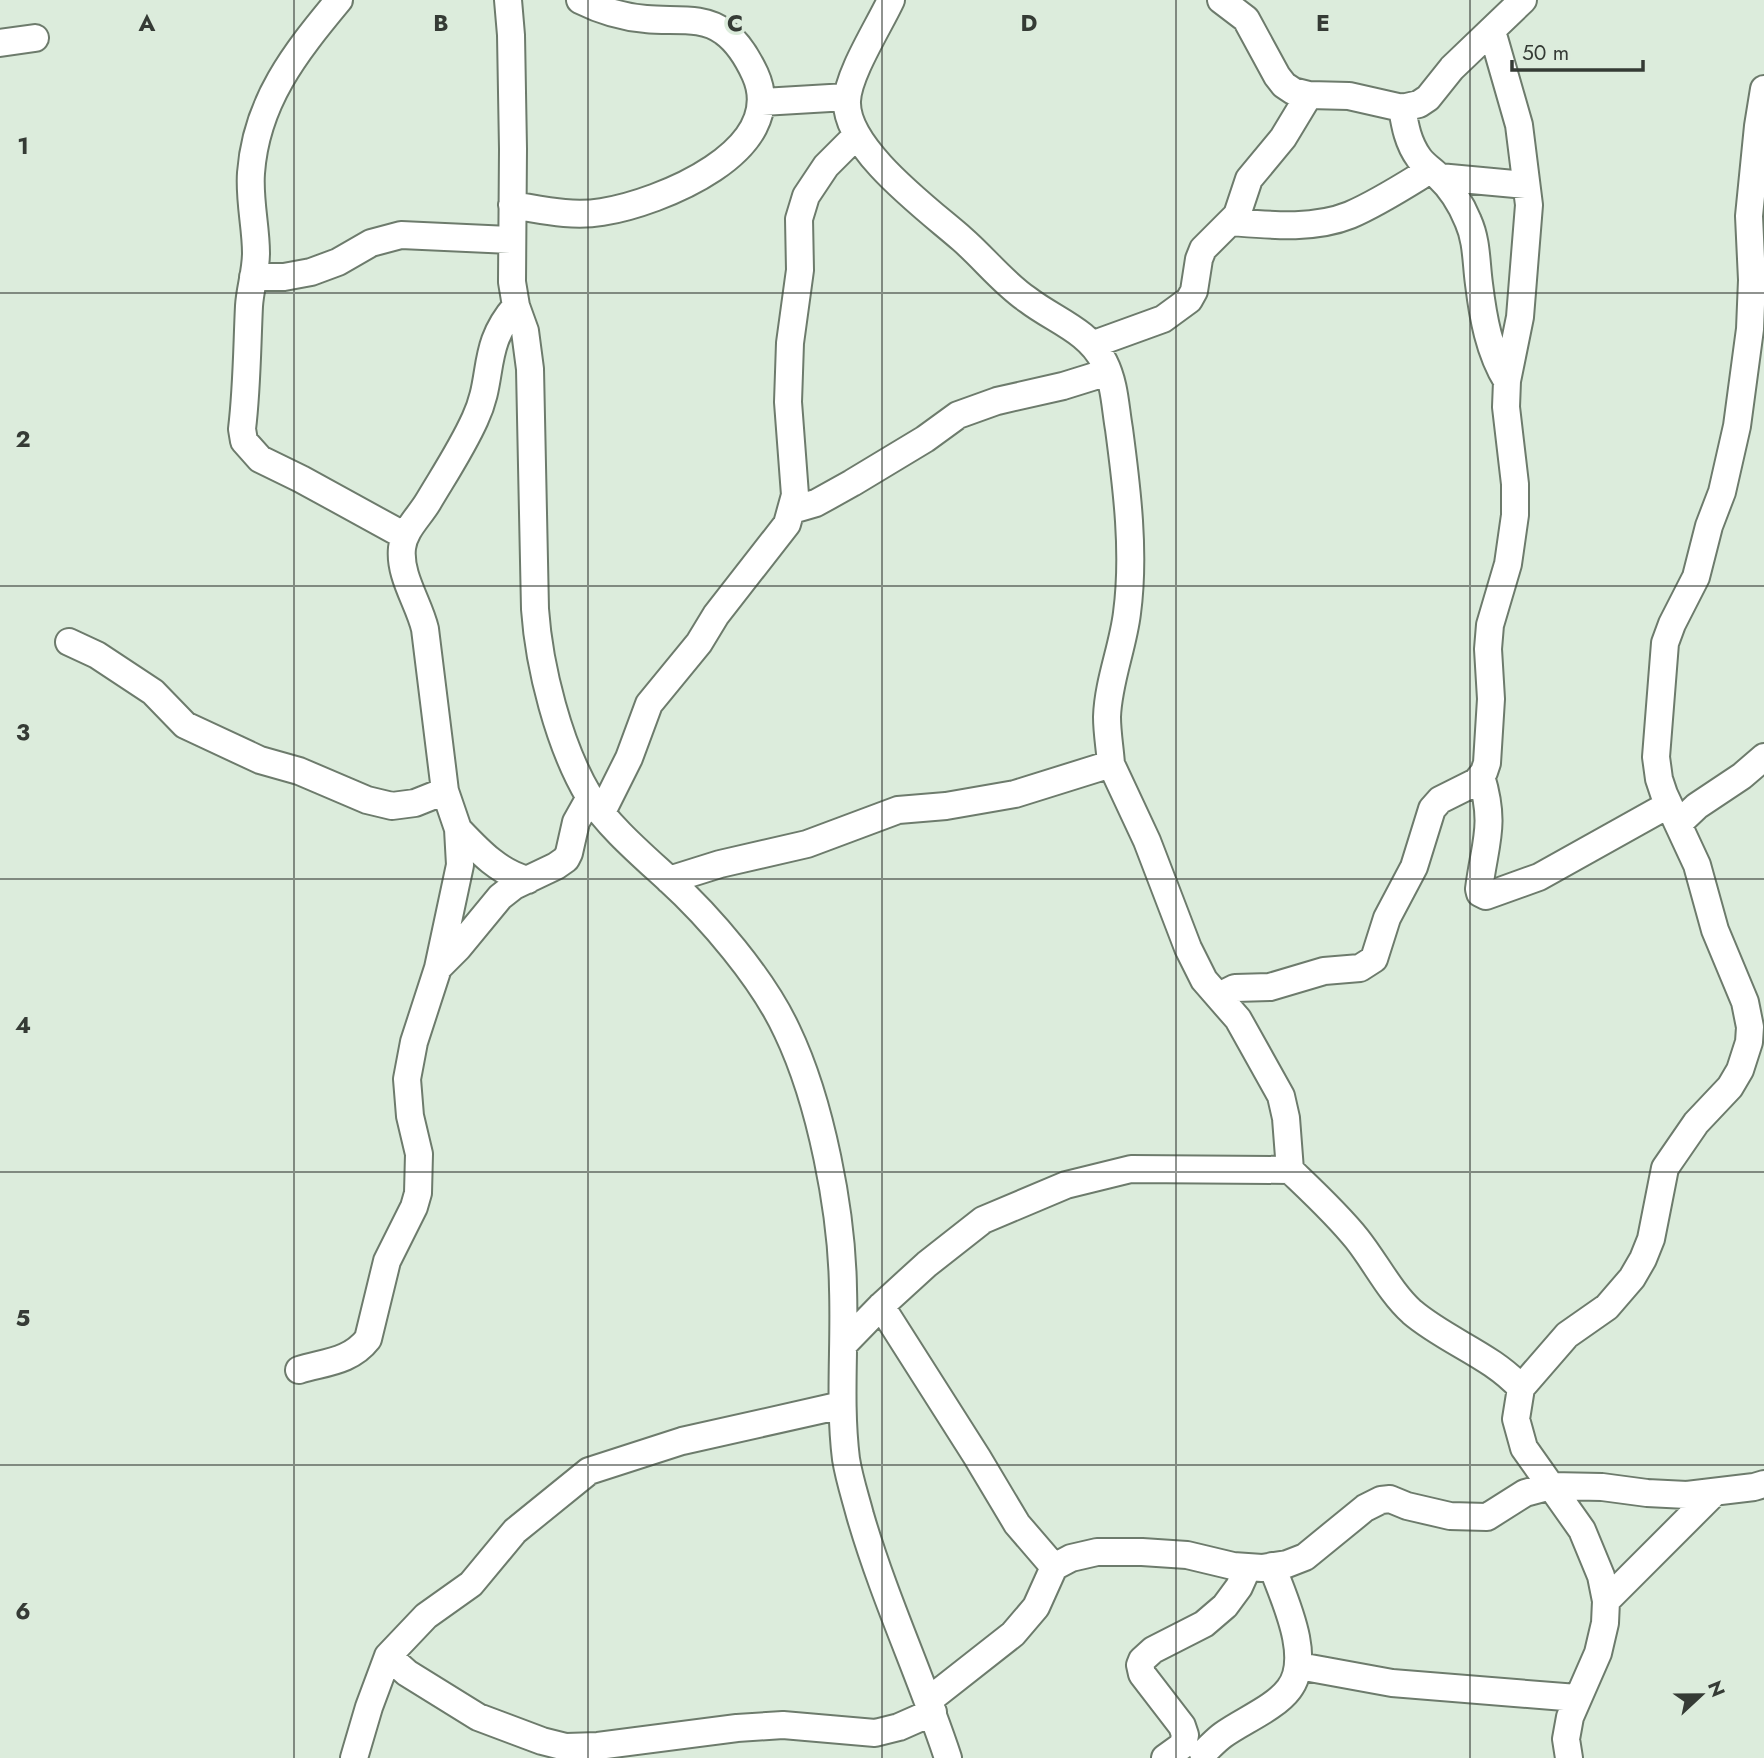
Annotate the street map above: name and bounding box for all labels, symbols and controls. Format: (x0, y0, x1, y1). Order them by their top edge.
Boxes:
text: A (138, 6, 156, 40)
text: B (433, 6, 449, 40)
text: C (727, 6, 743, 40)
text: D (1021, 6, 1038, 40)
text: E (1316, 6, 1330, 40)
scale bar (1512, 28, 1643, 72)
text: 50 m (1522, 38, 1569, 68)
text: 1 (17, 129, 29, 163)
text: 2 (15, 422, 31, 456)
text: 3 (16, 715, 30, 749)
text: 4 (15, 1008, 31, 1042)
text: 5 (16, 1301, 30, 1335)
text: 6 (15, 1594, 31, 1628)
north arrow (1666, 1660, 1736, 1730)
text: N (1701, 1677, 1732, 1701)

